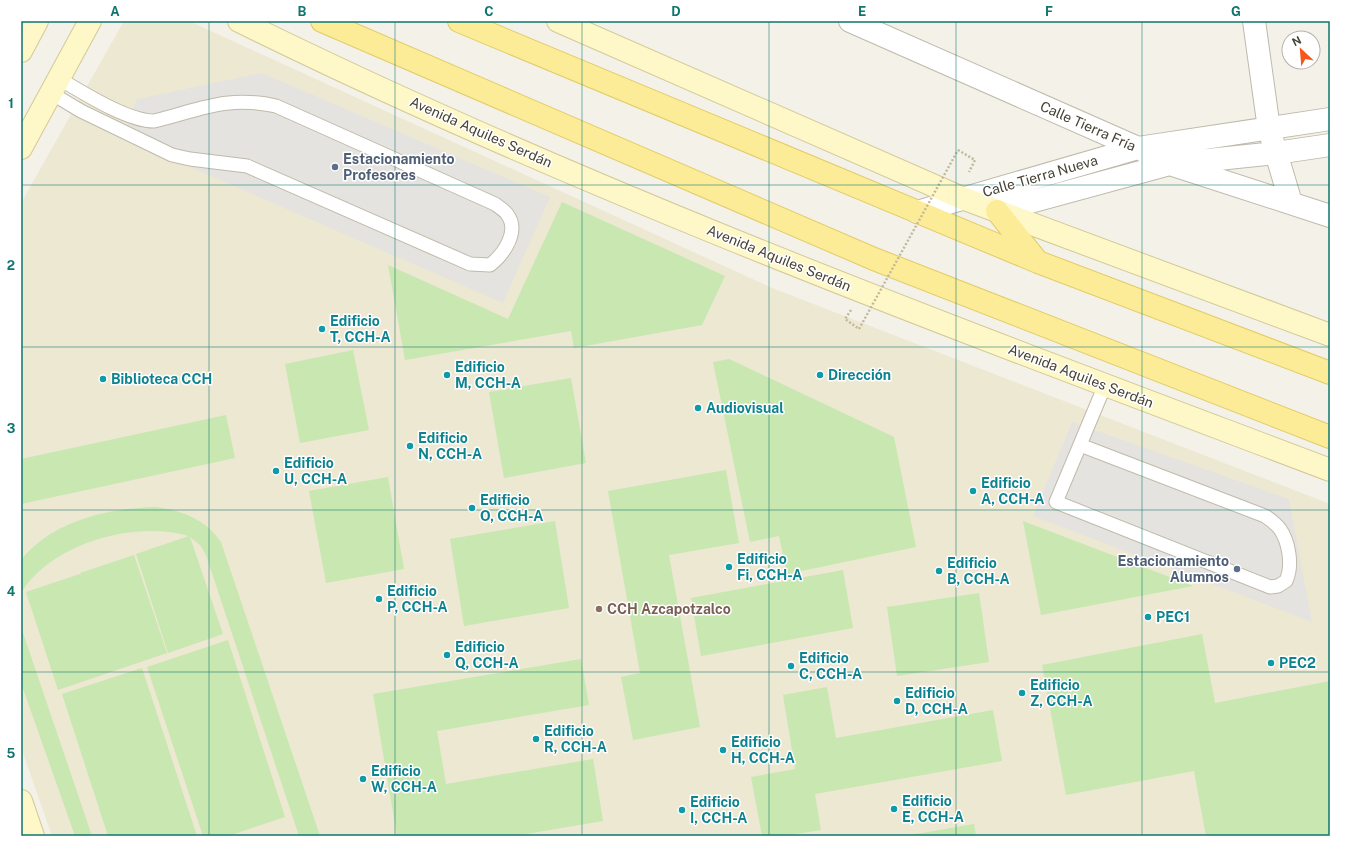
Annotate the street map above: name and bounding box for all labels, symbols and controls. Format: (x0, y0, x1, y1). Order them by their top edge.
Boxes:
text: A (110, 4, 120, 19)
text: B (298, 4, 307, 19)
text: C (484, 4, 494, 19)
text: D (671, 4, 681, 19)
text: E (858, 4, 866, 19)
text: F (1045, 4, 1053, 19)
text: G (1231, 4, 1241, 19)
north arrow (1281, 30, 1321, 70)
text: N (1290, 34, 1303, 48)
street label: Avenida Aquiles Serdán (407, 93, 555, 171)
text: 1 (8, 96, 14, 111)
street label: Calle Tierra Fría (1038, 98, 1138, 154)
place label: Estacionamiento Profesores (343, 151, 455, 183)
street label: Calle Tierra Nueva (981, 152, 1099, 200)
marker: Estacionamiento Profesores (330, 162, 340, 172)
street label: Avenida Aquiles Serdán (705, 222, 853, 294)
text: 2 (7, 258, 15, 273)
place label: Edificio T, CCH-A (330, 313, 391, 345)
marker: Edificio T, CCH-A (317, 324, 327, 334)
street label: Avenida Aquiles Serdán (1006, 341, 1156, 411)
place label: Edificio M, CCH-A (455, 359, 521, 391)
place label: Dirección (828, 367, 891, 383)
marker: Edificio M, CCH-A (442, 370, 452, 380)
marker: Dirección (815, 370, 825, 380)
place label: Biblioteca CCH (111, 371, 212, 387)
marker: Biblioteca CCH (98, 374, 108, 384)
place label: Audiovisual (706, 400, 784, 416)
marker: Audiovisual (693, 403, 703, 413)
text: 3 (7, 421, 16, 436)
place label: Edificio N, CCH-A (418, 430, 482, 462)
marker: Edificio N, CCH-A (405, 441, 415, 451)
place label: Edificio U, CCH-A (284, 455, 347, 487)
marker: Edificio U, CCH-A (271, 466, 281, 476)
place label: Edificio A, CCH-A (981, 475, 1044, 507)
marker: Edificio A, CCH-A (968, 486, 978, 496)
place label: Edificio O, CCH-A (480, 492, 543, 524)
marker: Edificio O, CCH-A (467, 503, 477, 513)
place label: Edificio Fi, CCH-A (737, 551, 803, 583)
place label: Estacionamiento Alumnos (1117, 553, 1229, 585)
place label: Edificio B, CCH-A (947, 555, 1010, 587)
marker: Edificio Fi, CCH-A (724, 562, 734, 572)
marker: Estacionamiento Alumnos (1232, 564, 1242, 574)
marker: Edificio B, CCH-A (934, 566, 944, 576)
place label: Edificio P, CCH-A (387, 583, 448, 615)
text: 4 (7, 584, 16, 599)
marker: Edificio P, CCH-A (374, 594, 384, 604)
place label: CCH Azcapotzalco (607, 601, 731, 617)
marker: CCH Azcapotzalco (594, 604, 604, 614)
place label: PEC1 (1156, 609, 1190, 625)
marker: PEC1 (1143, 612, 1153, 622)
place label: Edificio Q, CCH-A (455, 639, 519, 671)
marker: Edificio Q, CCH-A (442, 650, 452, 660)
place label: Edificio C, CCH-A (799, 650, 862, 682)
place label: PEC2 (1279, 655, 1316, 671)
marker: PEC2 (1266, 658, 1276, 668)
marker: Edificio C, CCH-A (786, 661, 796, 671)
place label: Edificio Z, CCH-A (1030, 677, 1093, 709)
place label: Edificio D, CCH-A (905, 685, 968, 717)
marker: Edificio Z, CCH-A (1017, 688, 1027, 698)
marker: Edificio D, CCH-A (892, 696, 902, 706)
place label: Edificio R, CCH-A (544, 723, 607, 755)
marker: Edificio R, CCH-A (531, 734, 541, 744)
place label: Edificio H, CCH-A (731, 734, 795, 766)
marker: Edificio H, CCH-A (718, 745, 728, 755)
text: 5 (7, 746, 16, 761)
place label: Edificio W, CCH-A (371, 763, 437, 795)
marker: Edificio W, CCH-A (358, 774, 368, 784)
place label: Edificio E, CCH-A (902, 793, 964, 825)
place label: Edificio I, CCH-A (690, 794, 748, 826)
marker: Edificio E, CCH-A (889, 804, 899, 814)
marker: Edificio I, CCH-A (677, 805, 687, 815)

